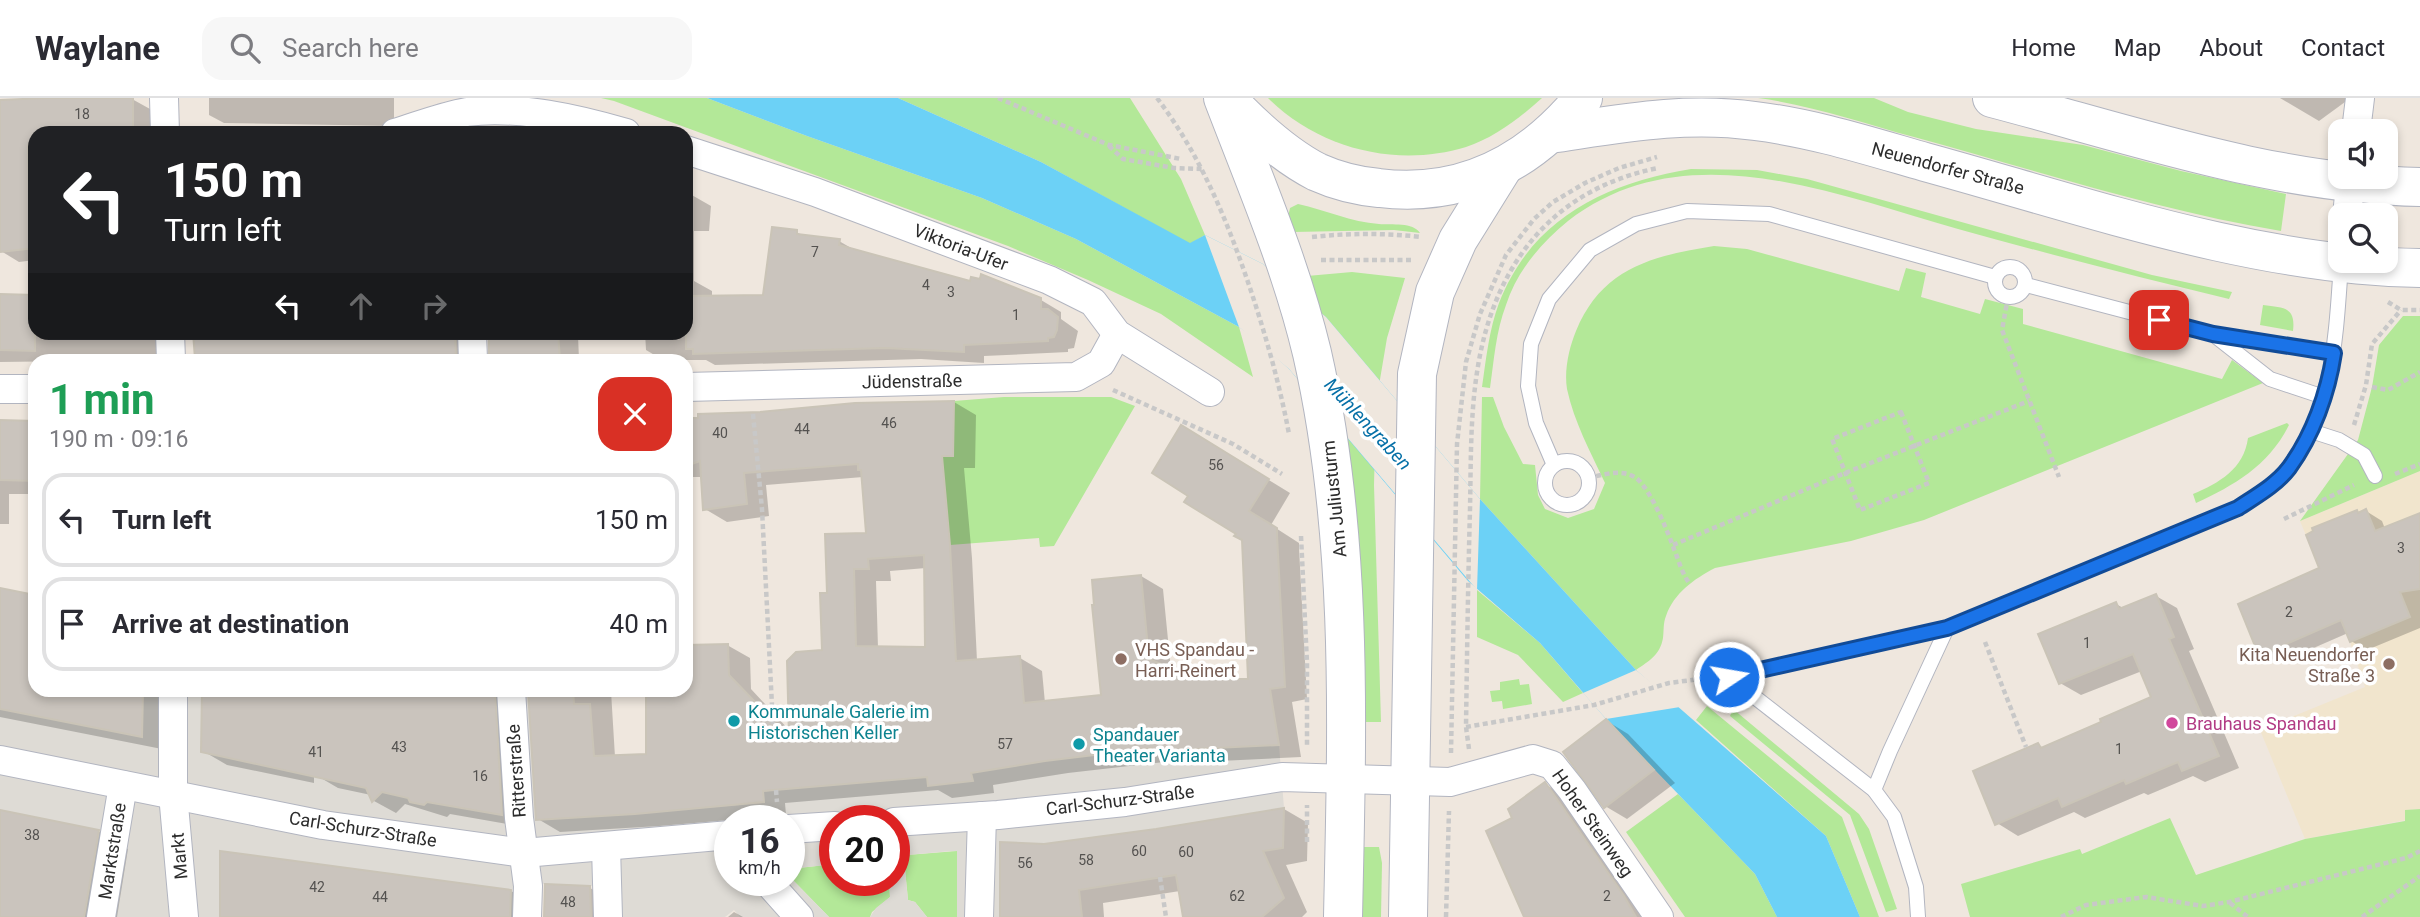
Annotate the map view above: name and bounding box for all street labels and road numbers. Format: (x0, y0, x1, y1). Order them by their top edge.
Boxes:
street label: Neuendorfer Straße (1869, 138, 2027, 198)
street label: Viktoria-Ufer (911, 219, 1011, 275)
street label: Jüdenstraße (862, 370, 962, 392)
street label: Am Juliusturm (1317, 439, 1351, 559)
street label: Ritterstraße (502, 723, 530, 819)
street label: Hoher Steinweg (1548, 765, 1638, 881)
street label: Carl-Schurz-Straße (1045, 780, 1195, 820)
street label: Marktstraße (94, 801, 130, 901)
street label: Carl-Schurz-Straße (288, 807, 438, 851)
street label: Markt (166, 832, 191, 880)

